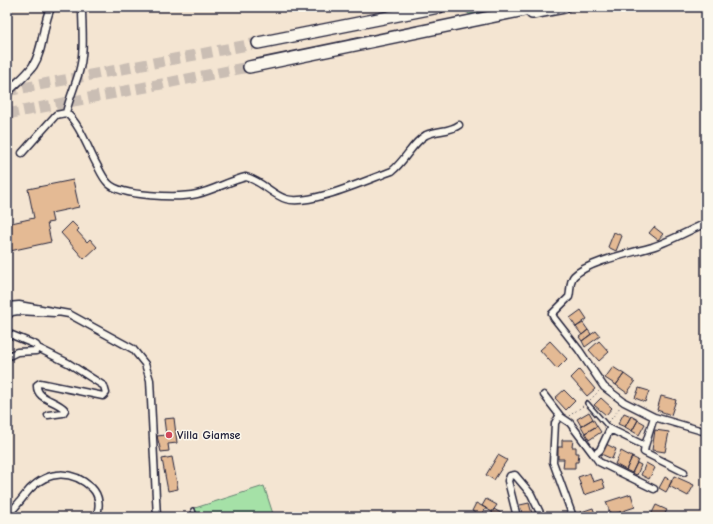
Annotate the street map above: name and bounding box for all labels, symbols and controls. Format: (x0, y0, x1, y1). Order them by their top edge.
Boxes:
place label: Villa Giamse (177, 428, 241, 442)
marker: Villa Giamse (164, 430, 174, 440)

